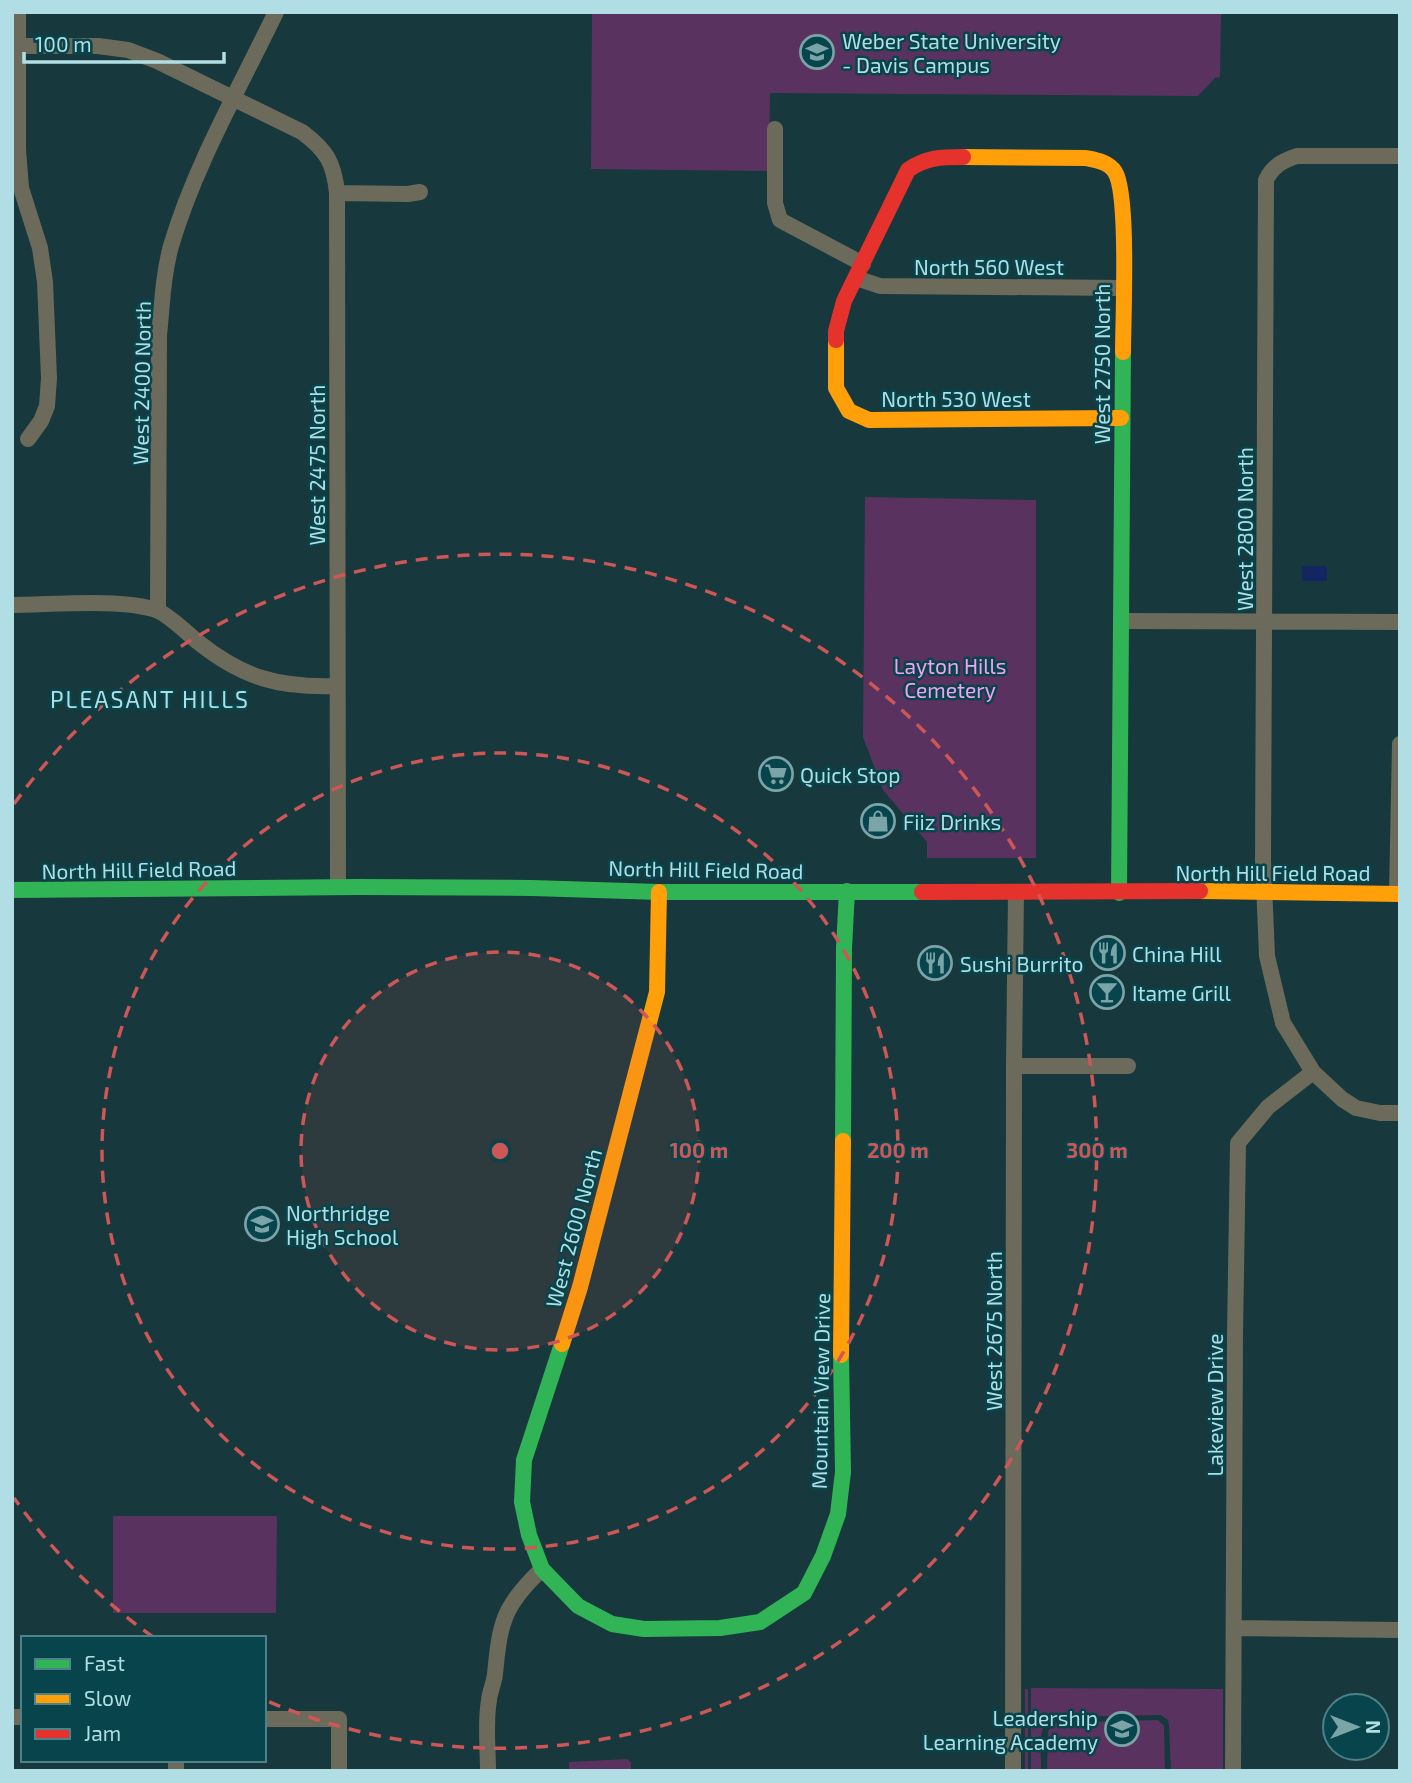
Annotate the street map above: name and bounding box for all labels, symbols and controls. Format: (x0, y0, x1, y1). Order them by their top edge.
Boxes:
scale bar (24, 21, 224, 65)
place label: Weber State University - Davis Campus (842, 28, 1061, 77)
text: 100 m (35, 31, 92, 56)
school or university icon: Weber State University - Davis Campus (798, 33, 836, 71)
street label: North 560 West (914, 254, 1064, 279)
street label: West 2750 North (1089, 284, 1114, 444)
street label: West 2400 North (127, 301, 155, 465)
street label: West 2475 North (304, 385, 329, 545)
street label: North 530 West (881, 386, 1031, 411)
street label: West 2800 North (1232, 447, 1257, 611)
park label: Layton Hills Cemetery (894, 653, 1006, 702)
district label: PLEASANT HILLS (50, 685, 250, 713)
supermarket icon: Quick Stop (757, 755, 795, 793)
place label: Quick Stop (800, 762, 900, 788)
shop icon: Fiiz Drinks (859, 802, 897, 840)
place label: Fiiz Drinks (903, 809, 1001, 834)
street label: North Hill Field Road (41, 855, 237, 883)
street label: North Hill Field Road (608, 855, 804, 883)
street label: North Hill Field Road (1175, 860, 1371, 885)
restaurant icon: China Hill (1089, 934, 1127, 972)
place label: China Hill (1132, 941, 1222, 966)
restaurant icon: Sushi Burrito (916, 944, 954, 982)
place label: Sushi Burrito (960, 951, 1083, 976)
bar icon: Itame Grill (1088, 973, 1126, 1011)
place label: Itame Grill (1132, 980, 1231, 1005)
text: 100 m (670, 1137, 728, 1162)
text: 200 m (867, 1137, 929, 1162)
text: 300 m (1066, 1137, 1128, 1162)
centre of rings (488, 1139, 512, 1163)
street label: West 2600 North (540, 1146, 606, 1310)
place label: Northridge High School (286, 1200, 399, 1249)
school or university icon: Northridge High School (243, 1205, 281, 1243)
street label: West 2675 North (981, 1251, 1006, 1411)
street label: Mountain View Drive (806, 1293, 834, 1489)
street label: Lakeview Drive (1202, 1334, 1227, 1476)
legend (21, 1636, 266, 1762)
text: Fast (84, 1650, 125, 1675)
text: Slow (84, 1685, 131, 1710)
north arrow (1321, 1692, 1391, 1762)
place label: Leadership Learning Academy (923, 1705, 1098, 1754)
school or university icon: Leadership Learning Academy (1103, 1710, 1141, 1748)
text: Jam (84, 1720, 121, 1745)
text: N (1362, 1720, 1385, 1734)

